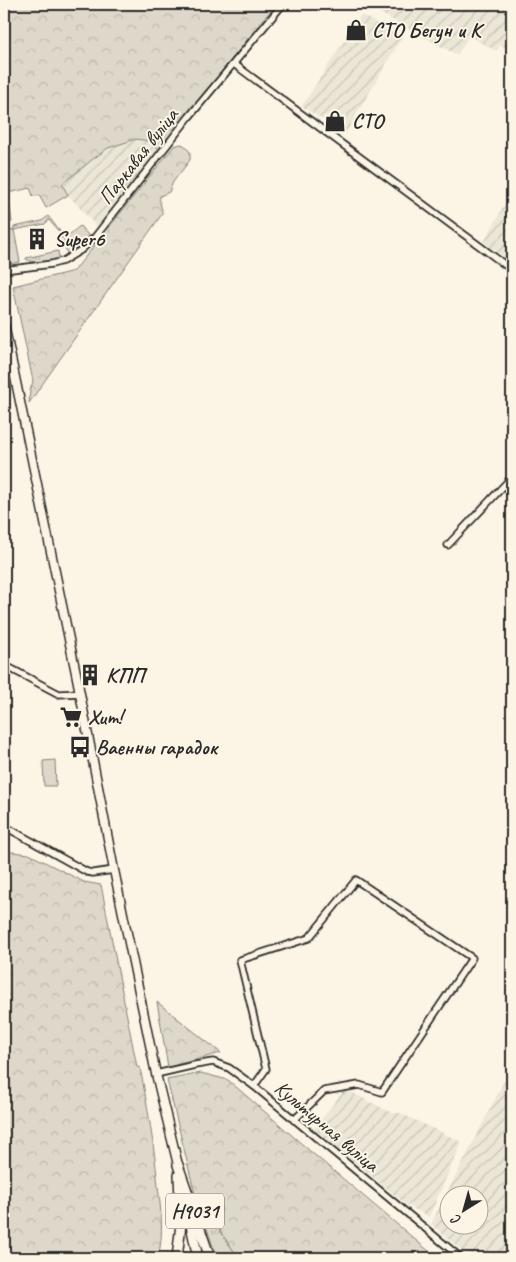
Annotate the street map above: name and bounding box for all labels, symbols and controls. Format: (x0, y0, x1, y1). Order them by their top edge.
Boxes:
shop icon: СТО Бегун и К (343, 17, 369, 43)
place label: СТО Бегун и К (372, 17, 485, 44)
street label: Паркавая вуліца (92, 101, 185, 209)
shop icon: СТО (322, 108, 348, 134)
place label: СТО (352, 108, 386, 134)
building icon: Super6 (24, 226, 50, 252)
place label: Super6 (54, 226, 106, 252)
building icon: КПП (77, 662, 103, 688)
place label: КПП (106, 662, 149, 688)
supermarket icon: Хит! (58, 704, 84, 730)
place label: Хит! (88, 704, 126, 730)
bus stop icon: Ваенны гарадок (67, 734, 93, 760)
place label: Ваенны гарадок (96, 734, 220, 760)
street label: Культурная вуліца (269, 1075, 386, 1178)
north arrow (438, 1184, 488, 1234)
road number: Н9031 (166, 1194, 224, 1228)
text: С (447, 1210, 464, 1229)

